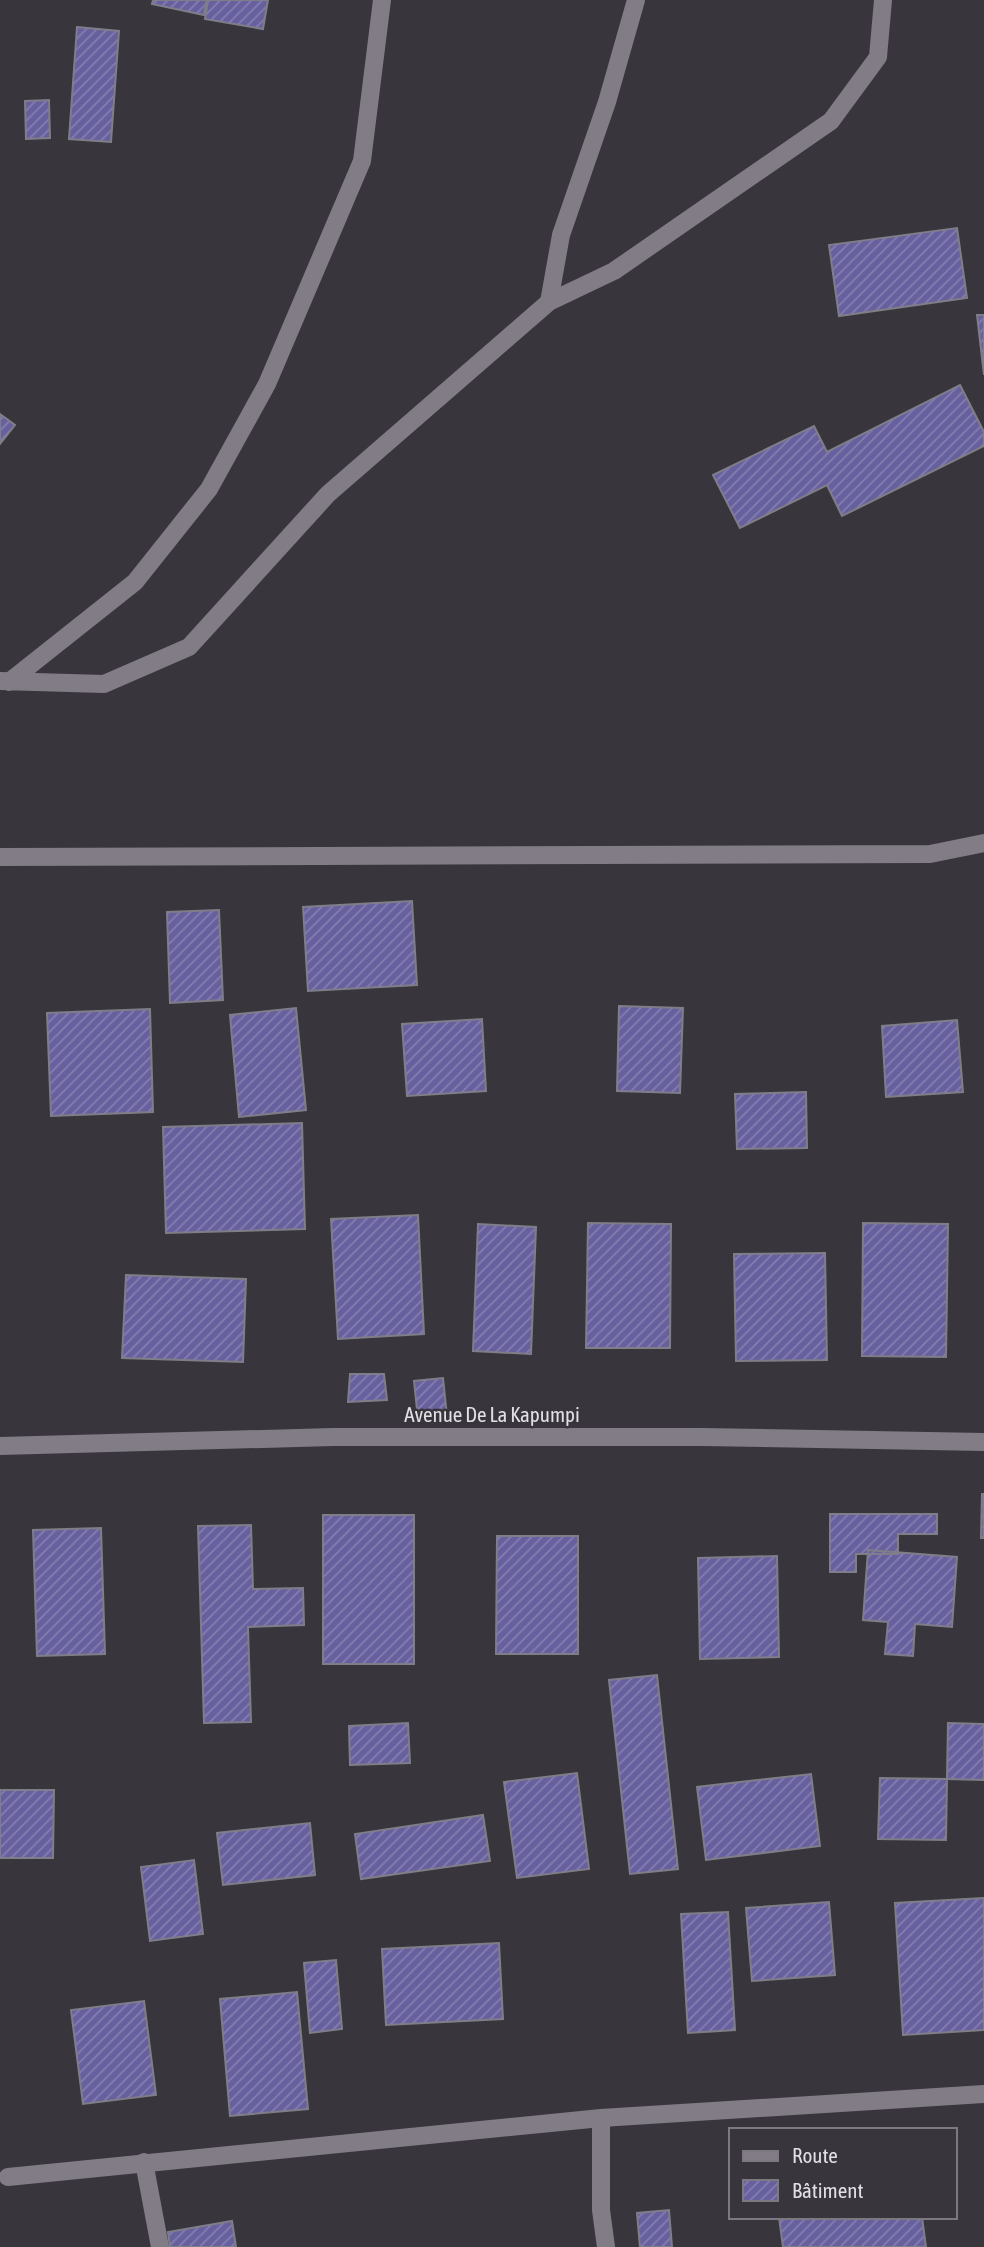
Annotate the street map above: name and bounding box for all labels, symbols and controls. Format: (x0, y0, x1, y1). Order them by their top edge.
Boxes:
street label: Avenue De La Kapumpi (404, 1402, 580, 1426)
legend (729, 2128, 956, 2219)
text: Route (792, 2143, 838, 2167)
text: Bâtiment (792, 2178, 863, 2202)

